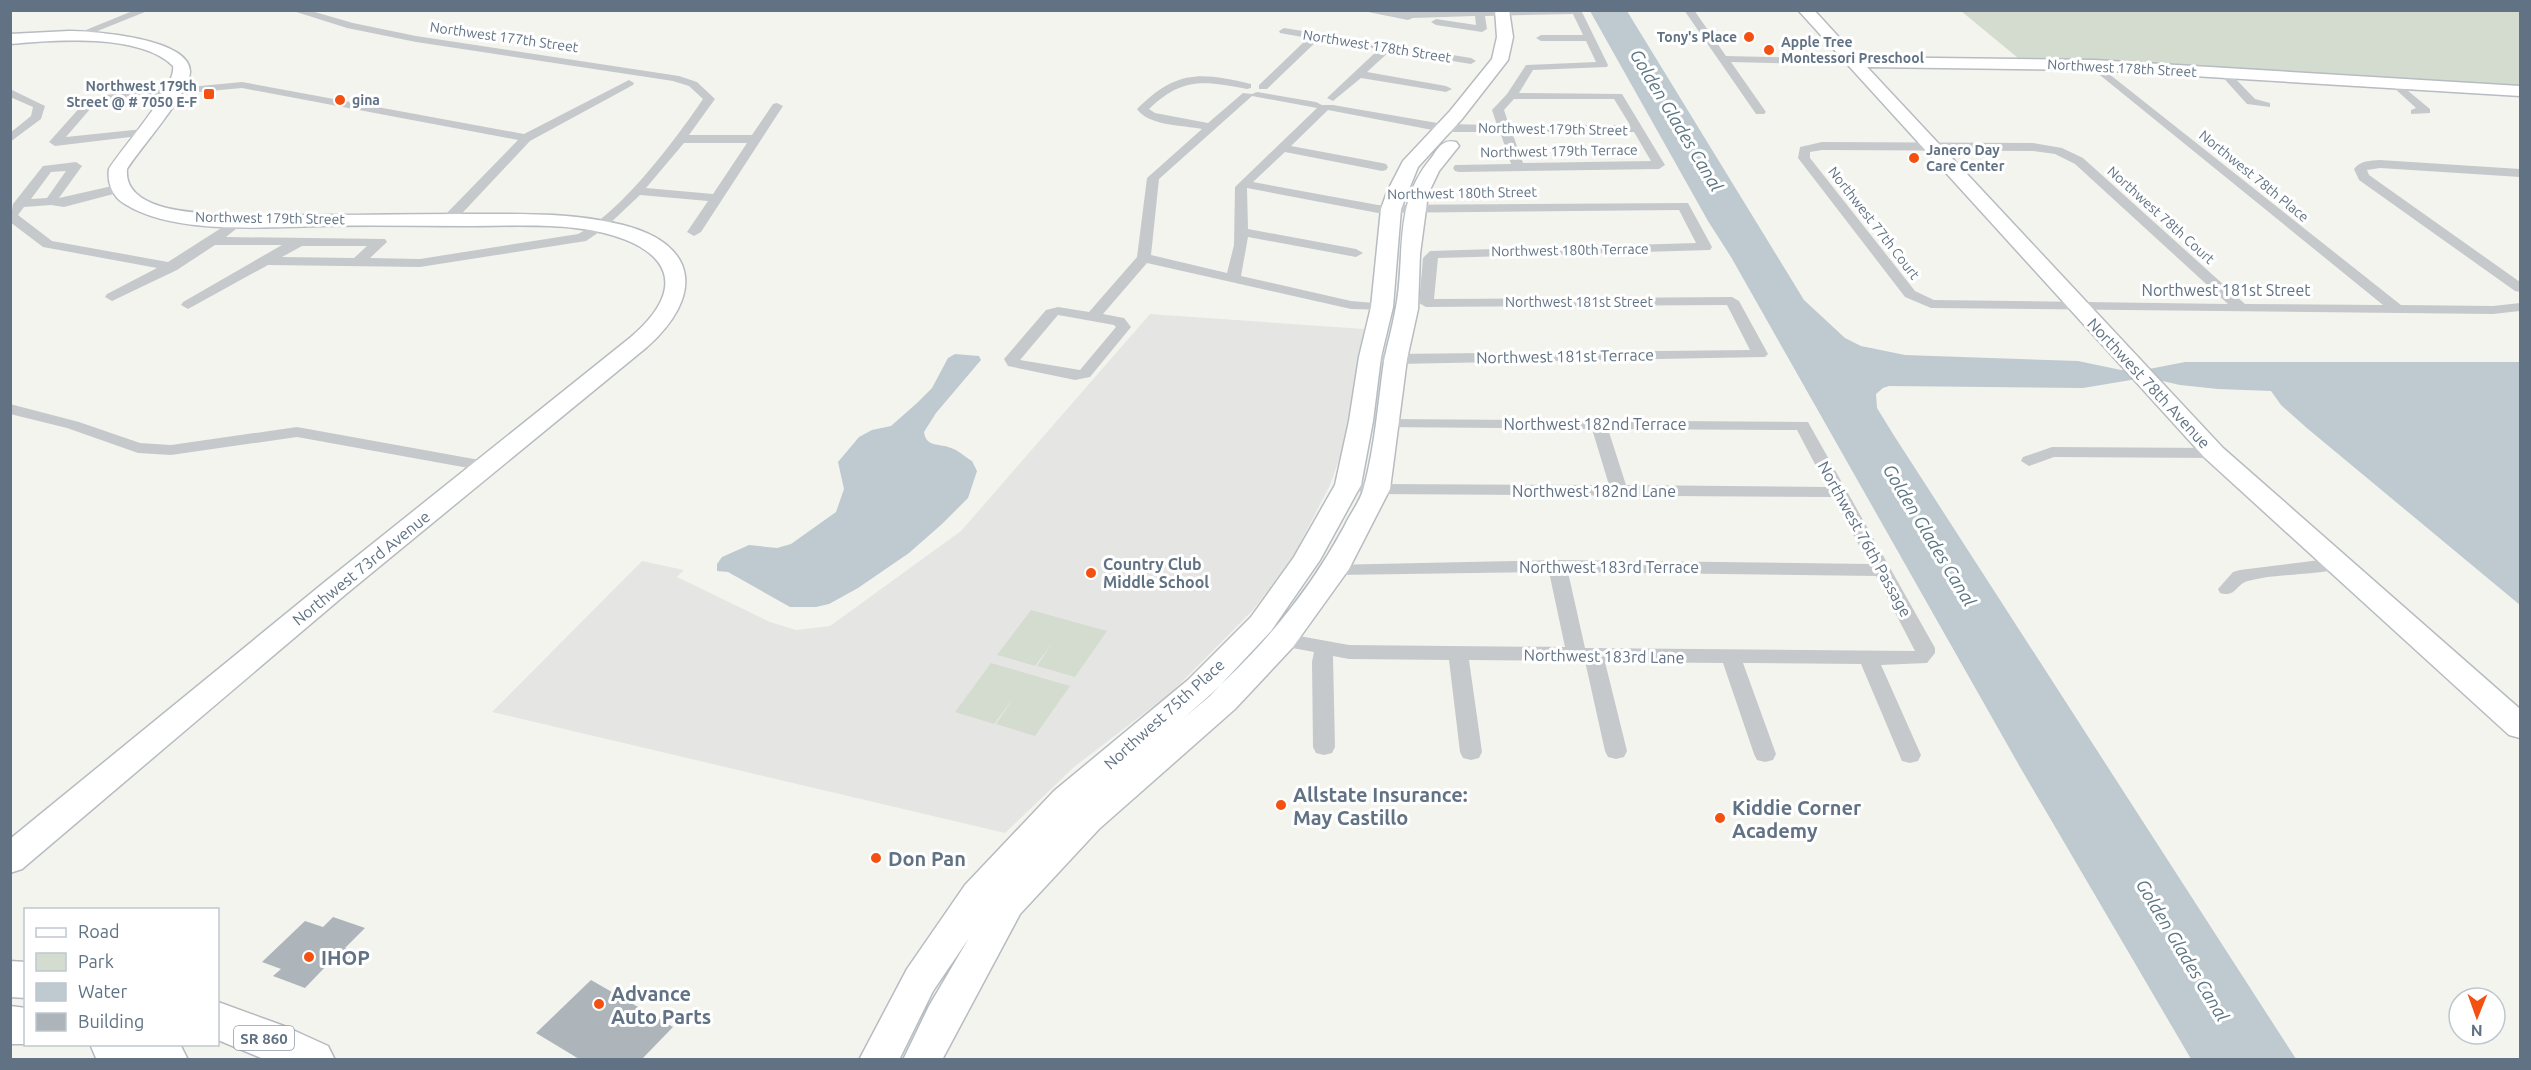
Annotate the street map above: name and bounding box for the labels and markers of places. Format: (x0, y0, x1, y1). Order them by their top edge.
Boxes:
place label: Tony's Place (1657, 29, 1737, 45)
marker: Tony's Place (1742, 30, 1756, 44)
place label: Apple Tree Montessori Preschool (1781, 34, 1924, 66)
marker: Apple Tree Montessori Preschool (1762, 43, 1776, 57)
place label: Northwest 179th Street @ # 7050 E-F (66, 78, 197, 110)
marker: Northwest 179th Street @ # 7050 E-F (202, 87, 216, 101)
place label: gina (352, 92, 380, 108)
marker: gina (333, 93, 347, 107)
place label: Janero Day Care Center (1926, 142, 2005, 174)
marker: Janero Day Care Center (1907, 151, 1921, 165)
place label: Country Club Middle School (1103, 555, 1209, 591)
marker: Country Club Middle School (1084, 566, 1098, 580)
place label: Allstate Insurance: May Castillo (1293, 783, 1468, 829)
place label: Kiddie Corner Academy (1732, 796, 1862, 842)
marker: Allstate Insurance: May Castillo (1274, 798, 1288, 812)
marker: Kiddie Corner Academy (1713, 811, 1727, 825)
place label: Don Pan (888, 847, 966, 870)
marker: Don Pan (869, 851, 883, 865)
place label: IHOP (321, 946, 370, 969)
marker: IHOP (302, 950, 316, 964)
place label: Advance Auto Parts (611, 982, 711, 1028)
marker: Advance Auto Parts (592, 997, 606, 1011)

